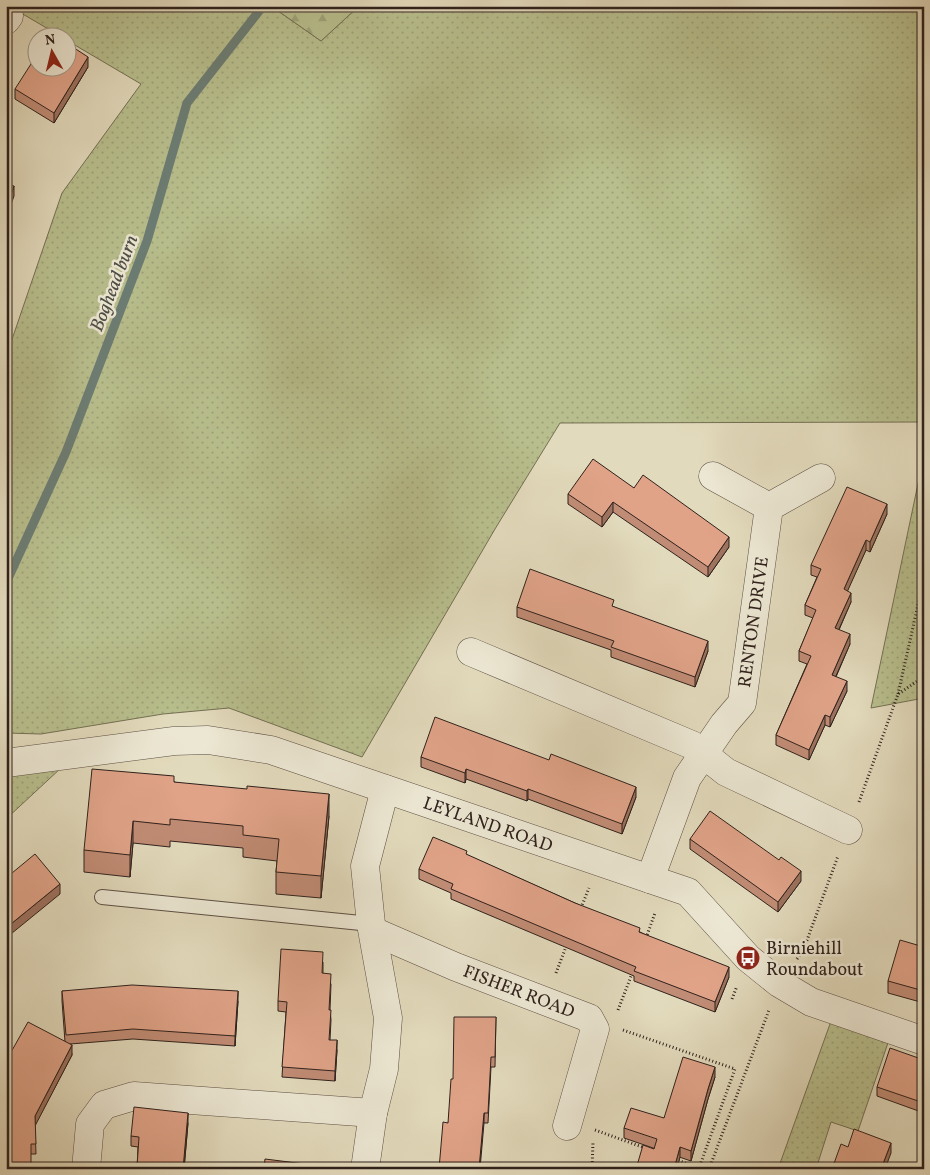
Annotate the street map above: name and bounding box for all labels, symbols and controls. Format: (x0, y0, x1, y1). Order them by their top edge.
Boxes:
north arrow (28, 28, 78, 78)
text: N (44, 30, 57, 51)
water label: Boghead burn (85, 232, 145, 336)
street label: RENTON DRIVE (733, 555, 776, 689)
street label: LEYLAND ROAD (419, 792, 556, 859)
place label: Birniehill Roundabout (766, 937, 863, 983)
bus stop icon: Birniehill Roundabout (735, 945, 761, 971)
street label: FISHER ROAD (459, 960, 578, 1025)

